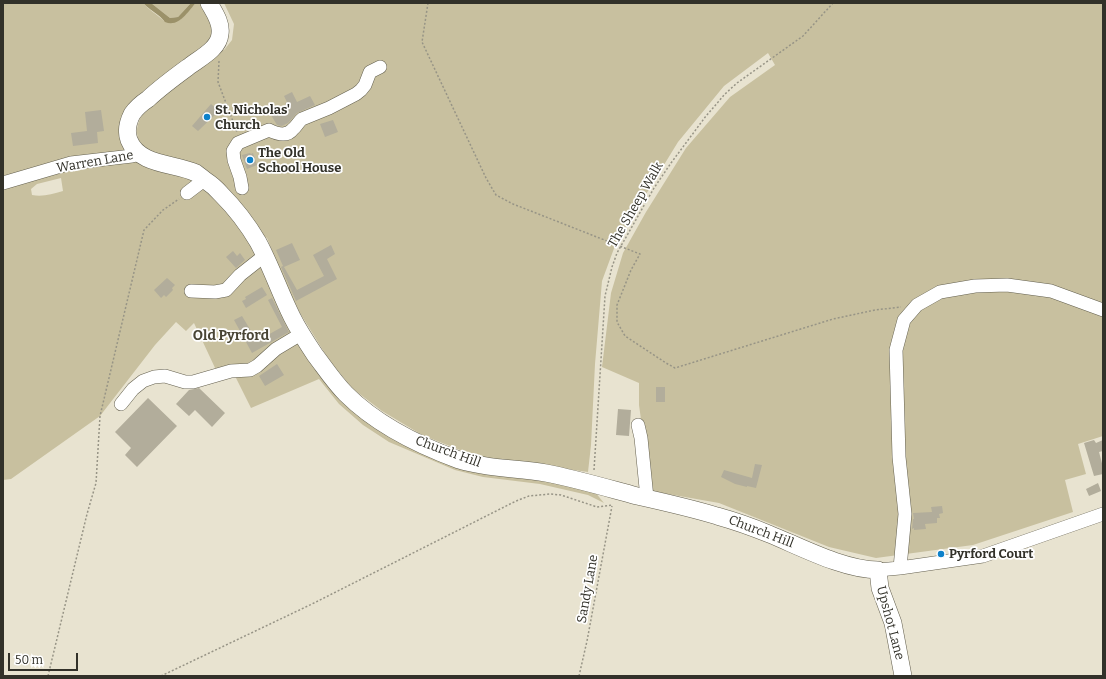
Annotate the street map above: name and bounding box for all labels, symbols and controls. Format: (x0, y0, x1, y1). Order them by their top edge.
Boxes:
place label: St. Nicholas' Church (215, 102, 290, 133)
marker: St. Nicholas' Church (202, 112, 212, 122)
place label: The Old School House (258, 145, 341, 176)
street label: Warren Lane (55, 148, 135, 176)
marker: The Old School House (245, 155, 255, 165)
street label: The Sheep Walk (605, 159, 667, 251)
district label: Old Pyrford (193, 328, 269, 344)
street label: Church Hill (413, 433, 483, 471)
street label: Church Hill (726, 512, 796, 552)
place label: Pyrford Court (949, 546, 1033, 562)
marker: Pyrford Court (936, 549, 946, 559)
street label: Sandy Lane (574, 554, 602, 624)
street label: Upshot Lane (873, 584, 907, 662)
scale bar (10, 645, 80, 671)
text: 50 m (15, 653, 43, 667)

